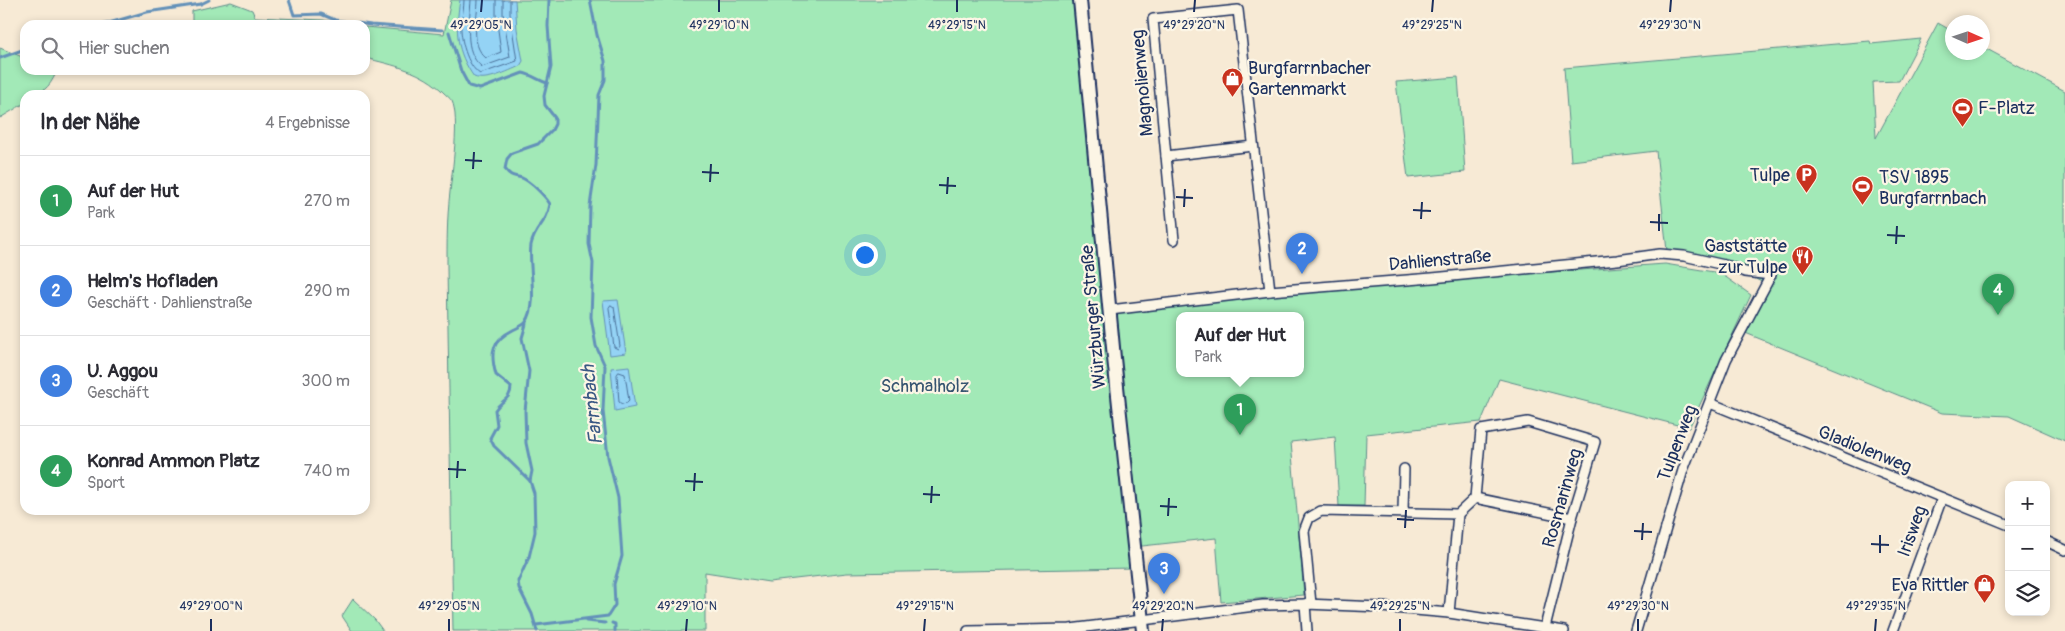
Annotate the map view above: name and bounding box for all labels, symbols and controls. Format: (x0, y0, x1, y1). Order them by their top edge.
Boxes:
north arrow (1945, 15, 1990, 60)
text: 49°29'05"N (450, 18, 512, 33)
text: 49°29'10"N (689, 18, 749, 33)
text: 49°29'15"N (928, 18, 986, 33)
text: 49°29'20"N (1163, 18, 1225, 33)
text: 49°29'25"N (1402, 18, 1462, 33)
text: 49°29'30"N (1639, 18, 1701, 33)
search box (20, 20, 370, 75)
street label: Magnolienweg (1126, 29, 1159, 137)
icon: search (38, 34, 66, 62)
text: Hier suchen (78, 36, 170, 60)
place label: Burgfarrnbacher Gartenmarkt (1248, 57, 1371, 101)
shop icon: Burgfarrnbacher Gartenmarkt (1220, 66, 1244, 97)
sports icon: F-Platz (1950, 96, 1974, 127)
place label: F-Platz (1978, 97, 2035, 120)
text: In der Nähe (40, 109, 140, 136)
text: 4 Ergebnisse (265, 113, 350, 133)
parking icon: Tulpe (1794, 163, 1818, 194)
place label: Tulpe (1750, 164, 1790, 187)
place label: TSV 1895 Burgfarrnbach (1879, 166, 1987, 210)
sports icon: TSV 1895 Burgfarrnbach (1851, 175, 1875, 206)
text: Auf der Hut (87, 179, 179, 203)
text: 1 (53, 191, 59, 211)
text: 270 m (304, 191, 350, 211)
text: Park (87, 203, 115, 223)
pin: 2 (1286, 233, 1318, 274)
place label: Gaststätte zur Tulpe (1704, 235, 1787, 279)
your location (852, 242, 878, 268)
street label: Würzburger Straße (1076, 244, 1111, 390)
restaurant icon: Gaststätte zur Tulpe (1791, 244, 1815, 275)
street label: Dahlienstraße (1388, 245, 1492, 276)
text: Helm's Hofladen (87, 269, 218, 293)
pin: 4 (1982, 274, 2014, 315)
text: 2 (52, 281, 60, 301)
text: 290 m (304, 281, 350, 301)
text: Geschäft · Dahlienstraße (87, 293, 252, 313)
popup (1176, 312, 1304, 377)
text: Auf der Hut (1194, 323, 1286, 347)
text: Park (1194, 347, 1222, 367)
text: U. Aggou (87, 359, 158, 383)
water label: Farrnbach (576, 363, 608, 446)
text: 3 (52, 371, 60, 391)
text: 300 m (302, 371, 350, 391)
park label: Schmalholz (881, 375, 969, 398)
text: Geschäft (87, 383, 149, 403)
pin: 1 (1224, 394, 1256, 435)
street label: Tulpenweg (1652, 402, 1703, 485)
street label: Gladiolenweg (1815, 420, 1915, 479)
street label: Rosmarinweg (1537, 446, 1588, 550)
text: Konrad Ammon Platz (87, 449, 260, 473)
text: 4 (51, 461, 61, 481)
text: 740 m (304, 461, 350, 481)
text: Sport (87, 473, 125, 493)
map controls (2005, 481, 2050, 616)
button: + (2005, 481, 2050, 526)
street label: Irisweg (1893, 502, 1932, 560)
button: − (2005, 526, 2050, 571)
pin: 3 (1148, 553, 1180, 594)
button: layers (2005, 571, 2050, 616)
shop icon: Eva Rittler (1973, 573, 1997, 604)
place label: Eva Rittler (1892, 574, 1970, 597)
text: 49°29'00"N (179, 599, 243, 614)
text: 49°29'05"N (418, 599, 480, 614)
text: 49°29'10"N (657, 599, 717, 614)
text: 49°29'15"N (896, 599, 954, 614)
text: 49°29'20"N (1132, 599, 1194, 614)
text: 49°29'25"N (1370, 599, 1430, 614)
text: 49°29'30"N (1607, 599, 1669, 614)
text: 49°29'35"N (1846, 599, 1906, 614)

